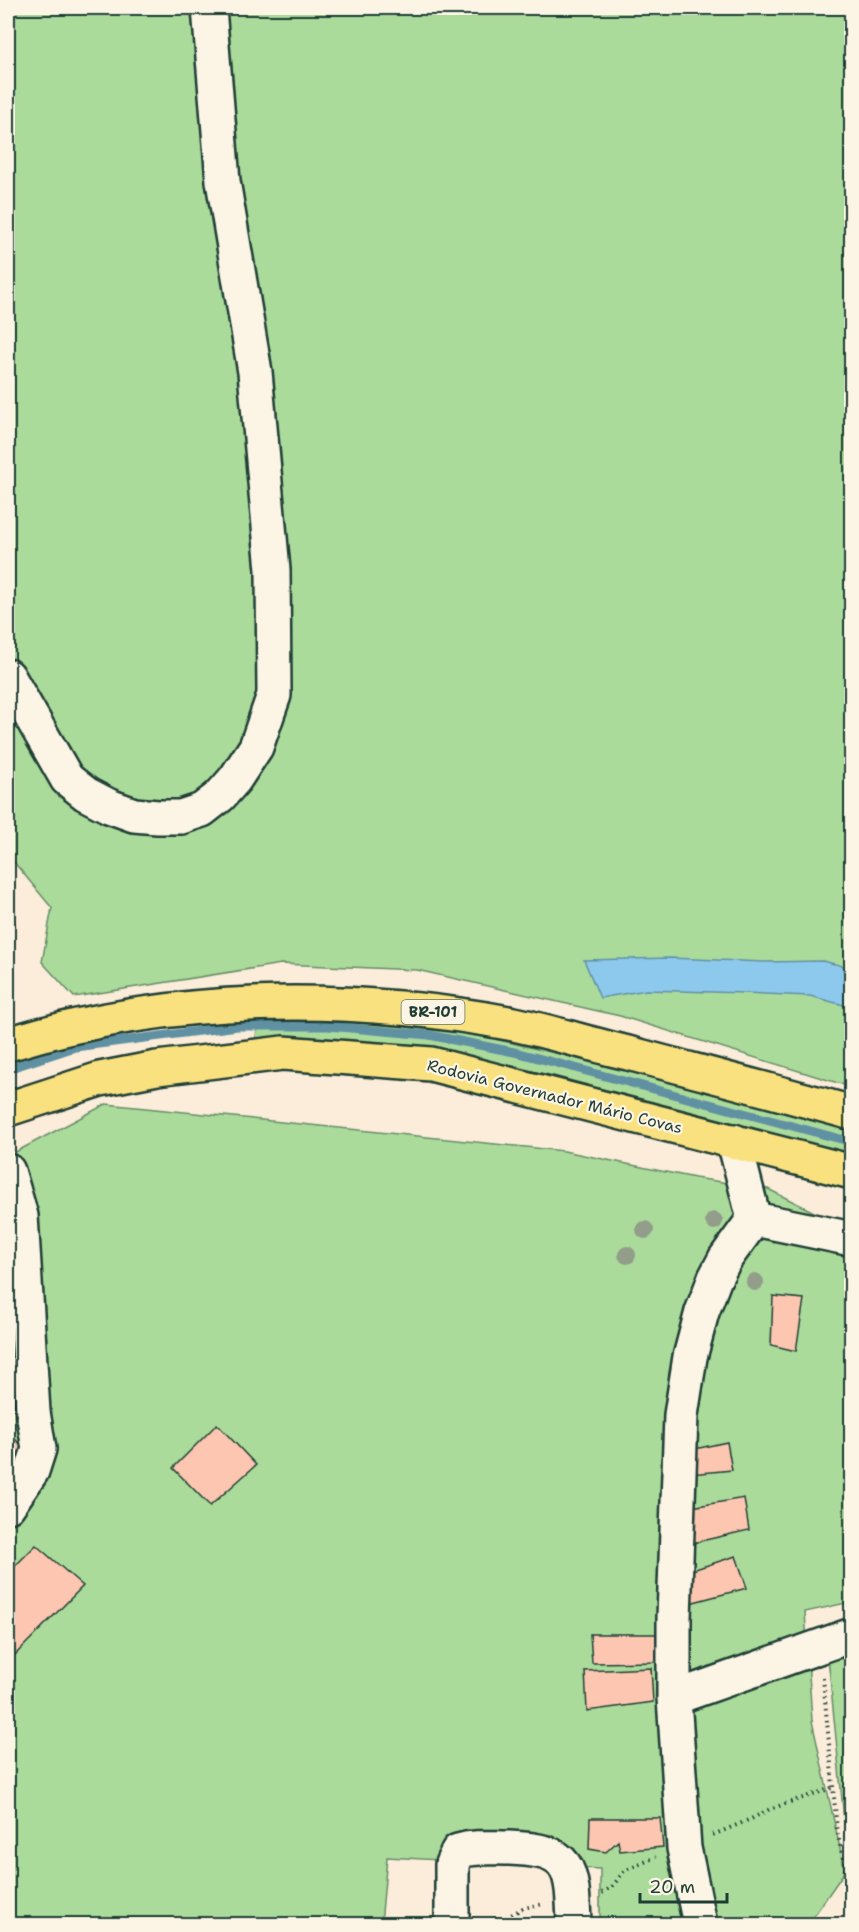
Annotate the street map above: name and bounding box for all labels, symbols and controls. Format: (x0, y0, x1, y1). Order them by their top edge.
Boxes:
road number: BR-101 (402, 1000, 464, 1024)
street label: Rodovia Governador Mário Covas (425, 1055, 685, 1138)
scale bar (640, 1866, 727, 1904)
text: 20 m (649, 1875, 695, 1899)

